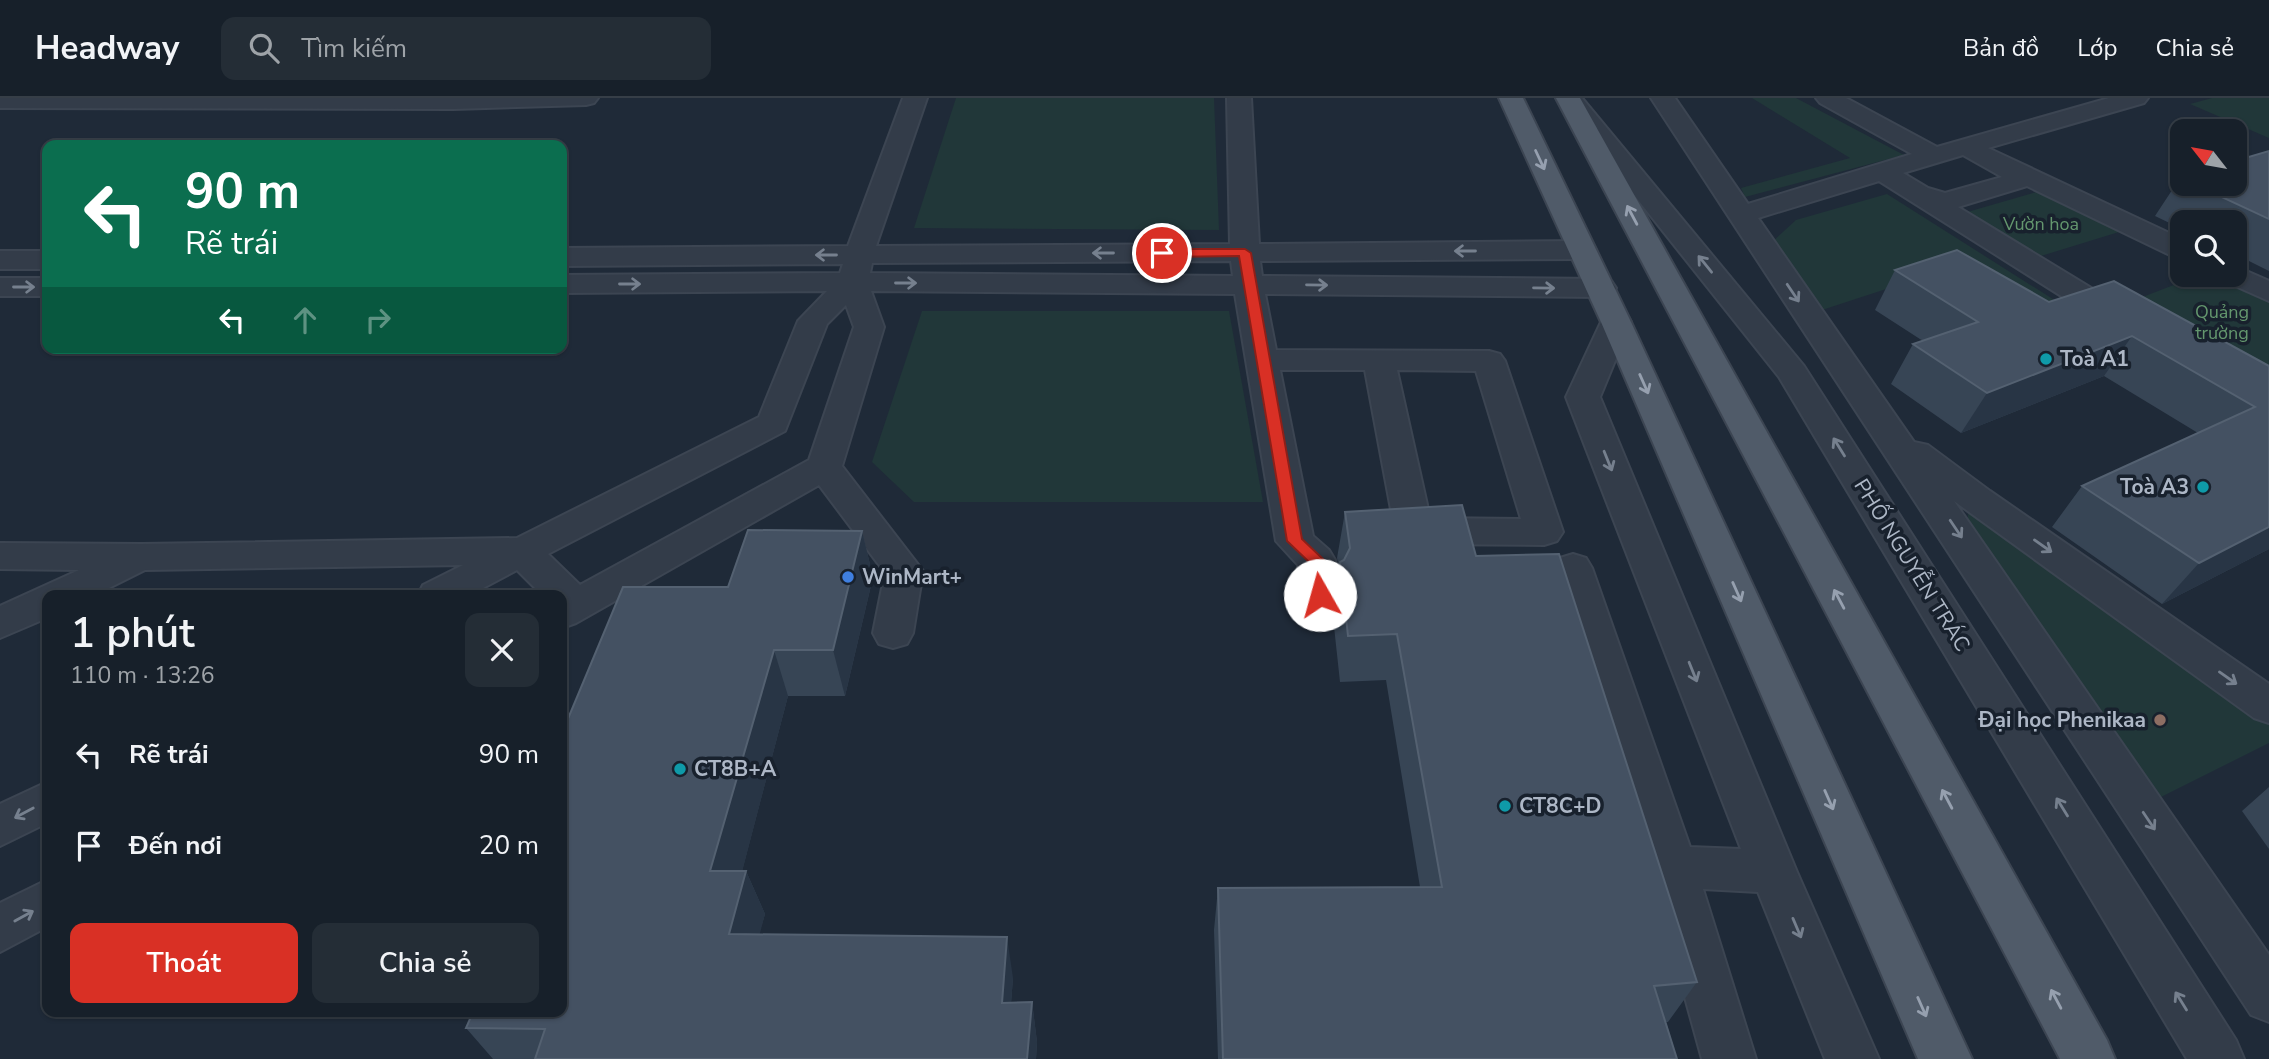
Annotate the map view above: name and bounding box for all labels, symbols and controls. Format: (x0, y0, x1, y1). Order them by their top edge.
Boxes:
search box (221, 17, 711, 80)
text: Headway (35, 26, 179, 71)
icon: search (245, 29, 283, 67)
text: Tìm kiếm (301, 31, 407, 66)
text: Bản đồ (1963, 32, 2039, 64)
text: Lớp (2077, 32, 2117, 64)
text: Chia sẻ (2155, 32, 2234, 64)
north arrow (2170, 119, 2247, 196)
map controls (2170, 119, 2247, 287)
one-way arrow (1534, 149, 1547, 170)
text: 90 m (185, 158, 300, 225)
icon: left (70, 168, 161, 259)
one-way arrow (1624, 205, 1638, 226)
button: search (2170, 210, 2247, 287)
park label: Vườn hoa (2002, 212, 2079, 236)
text: Rẽ trái (185, 222, 278, 265)
pin (1132, 223, 1192, 283)
icon: arrive (1143, 234, 1181, 272)
one-way arrow (1454, 244, 1477, 258)
one-way arrow (1092, 247, 1115, 260)
one-way arrow (815, 248, 838, 262)
one-way arrow (1697, 256, 1712, 274)
one-way arrow (895, 276, 918, 289)
one-way arrow (618, 277, 641, 291)
one-way arrow (1305, 278, 1328, 292)
one-way arrow (12, 280, 35, 294)
one-way arrow (1532, 281, 1555, 295)
one-way arrow (1786, 283, 1800, 302)
park label: Quảng trường (2195, 300, 2249, 345)
icon: left (213, 301, 251, 339)
icon: ahead (286, 301, 324, 339)
icon: right (359, 301, 397, 339)
place label: Toà A1 (2060, 345, 2129, 373)
marker: Toà A1 (2038, 351, 2054, 367)
one-way arrow (1638, 373, 1651, 394)
one-way arrow (1832, 438, 1846, 458)
one-way arrow (1603, 449, 1616, 471)
street label: PHỐ NGUYỄN TRÁC (1848, 472, 1978, 657)
place label: Toà A3 (2120, 473, 2189, 501)
marker: Toà A3 (2195, 479, 2211, 495)
one-way arrow (1948, 519, 1963, 538)
one-way arrow (2033, 539, 2052, 553)
position arrow (1283, 558, 1357, 632)
place label: WinMart+ (862, 563, 962, 591)
marker: WinMart+ (840, 569, 856, 585)
one-way arrow (1731, 581, 1744, 602)
one-way arrow (1832, 589, 1845, 610)
text: 1 phút (70, 605, 195, 662)
button: close (465, 613, 539, 687)
text: 110 m · 13:26 (70, 660, 215, 691)
one-way arrow (1687, 661, 1700, 682)
one-way arrow (2218, 671, 2237, 685)
place label: Đại học Phenikaa (1977, 706, 2146, 734)
marker: Đại học Phenikaa (2152, 712, 2168, 728)
icon: left (70, 736, 108, 774)
text: Rẽ trái (129, 737, 209, 772)
text: 90 m (479, 737, 539, 772)
place label: CT8B+A (694, 755, 777, 783)
marker: CT8B+A (672, 761, 688, 777)
one-way arrow (1823, 788, 1836, 810)
one-way arrow (1940, 789, 1954, 810)
place label: CT8C+D (1519, 792, 1602, 820)
marker: CT8C+D (1497, 798, 1513, 814)
one-way arrow (2054, 798, 2068, 818)
one-way arrow (14, 807, 34, 821)
one-way arrow (2142, 811, 2156, 830)
icon: arrive (70, 827, 108, 865)
text: Đến nơi (129, 828, 222, 863)
text: 20 m (479, 828, 539, 863)
one-way arrow (13, 909, 33, 923)
one-way arrow (1791, 917, 1804, 938)
button: Thoát (70, 923, 298, 1003)
button: Chia sẻ (312, 923, 539, 1003)
one-way arrow (2049, 989, 2062, 1010)
one-way arrow (2174, 992, 2189, 1011)
one-way arrow (1916, 996, 1929, 1018)

